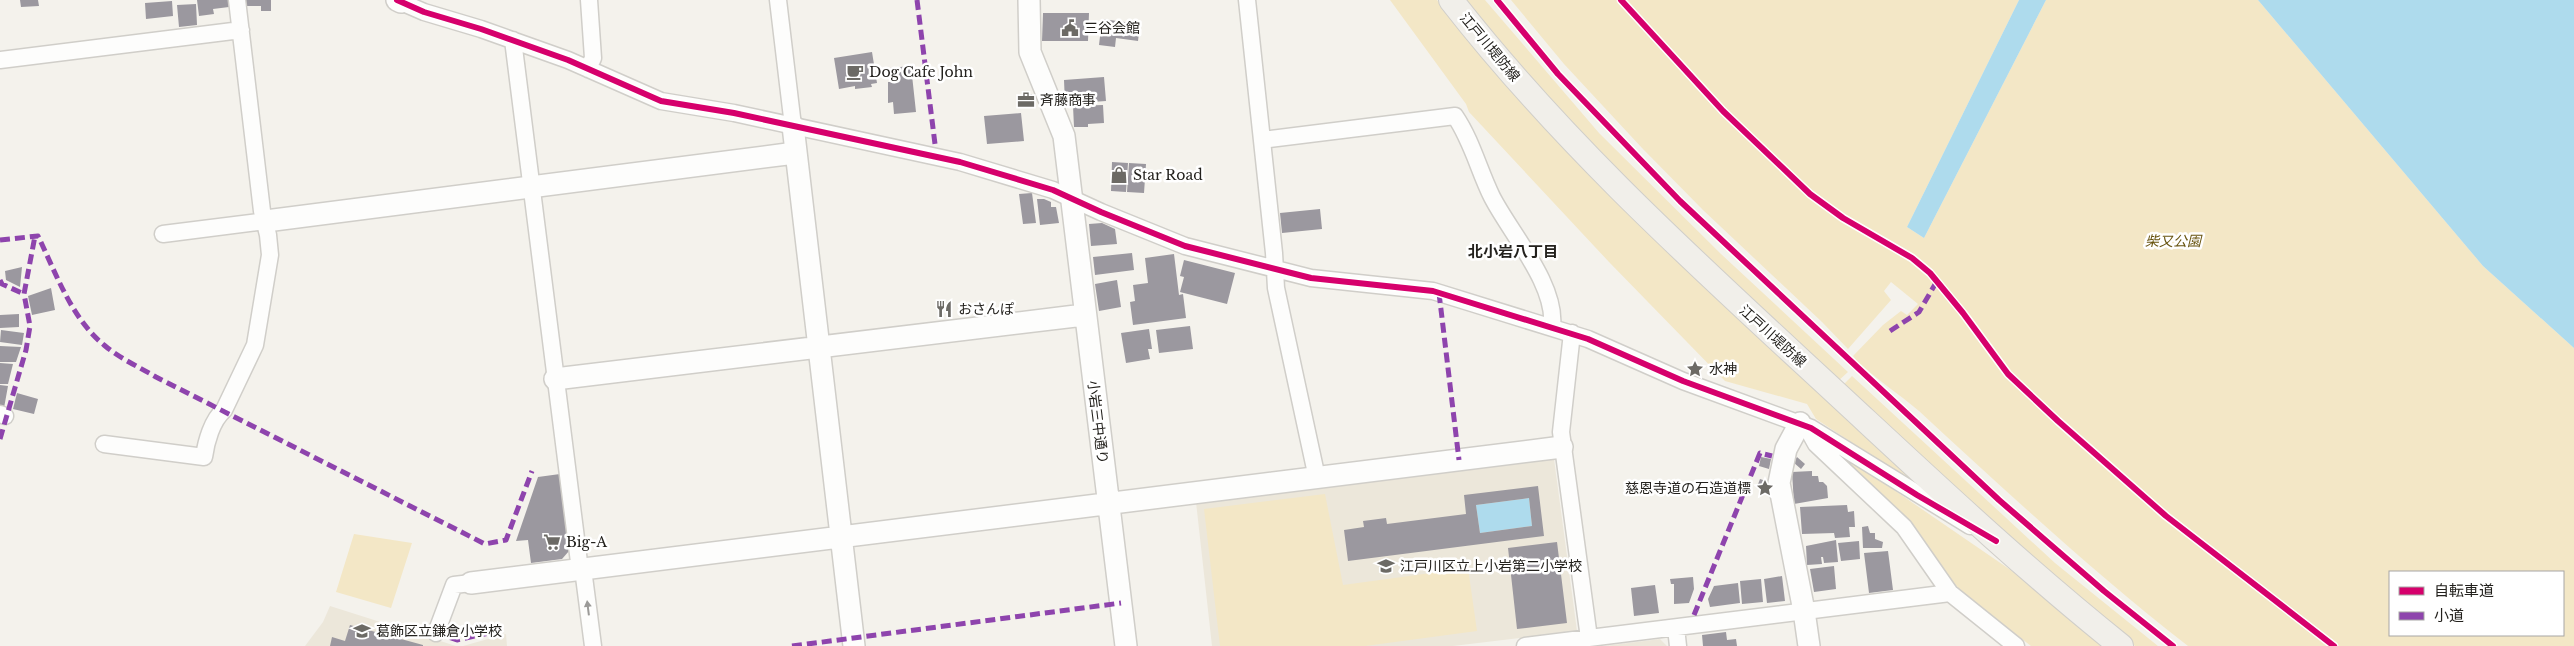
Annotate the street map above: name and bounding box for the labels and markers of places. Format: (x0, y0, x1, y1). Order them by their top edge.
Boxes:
public building icon: 三谷会館 (1060, 18, 1080, 38)
place label: 三谷会館 (1084, 19, 1140, 37)
cafe icon: Dog Cafe John (845, 62, 865, 82)
place label: Dog Cafe John (869, 63, 973, 81)
office icon: 斉藤商事 (1016, 90, 1036, 110)
place label: 斉藤商事 (1040, 91, 1096, 109)
shop icon: Star Road (1109, 165, 1129, 185)
place label: Star Road (1133, 166, 1203, 184)
restaurant icon: おさんぽ (934, 299, 954, 319)
place label: おさんぽ (958, 300, 1014, 318)
place icon: 水神 (1685, 359, 1705, 379)
place label: 水神 (1709, 360, 1737, 378)
place icon: 慈恩寺道の石造道標 (1755, 478, 1775, 498)
place label: 慈恩寺道の石造道標 (1625, 479, 1751, 497)
supermarket icon: Big-A (542, 532, 562, 552)
place label: Big-A (566, 533, 607, 551)
school or university icon: 江戸川区立上小岩第二小学校 (1376, 556, 1396, 576)
place label: 江戸川区立上小岩第二小学校 (1400, 557, 1582, 575)
school or university icon: 葛飾区立鎌倉小学校 (352, 621, 372, 641)
place label: 葛飾区立鎌倉小学校 (376, 622, 502, 640)

